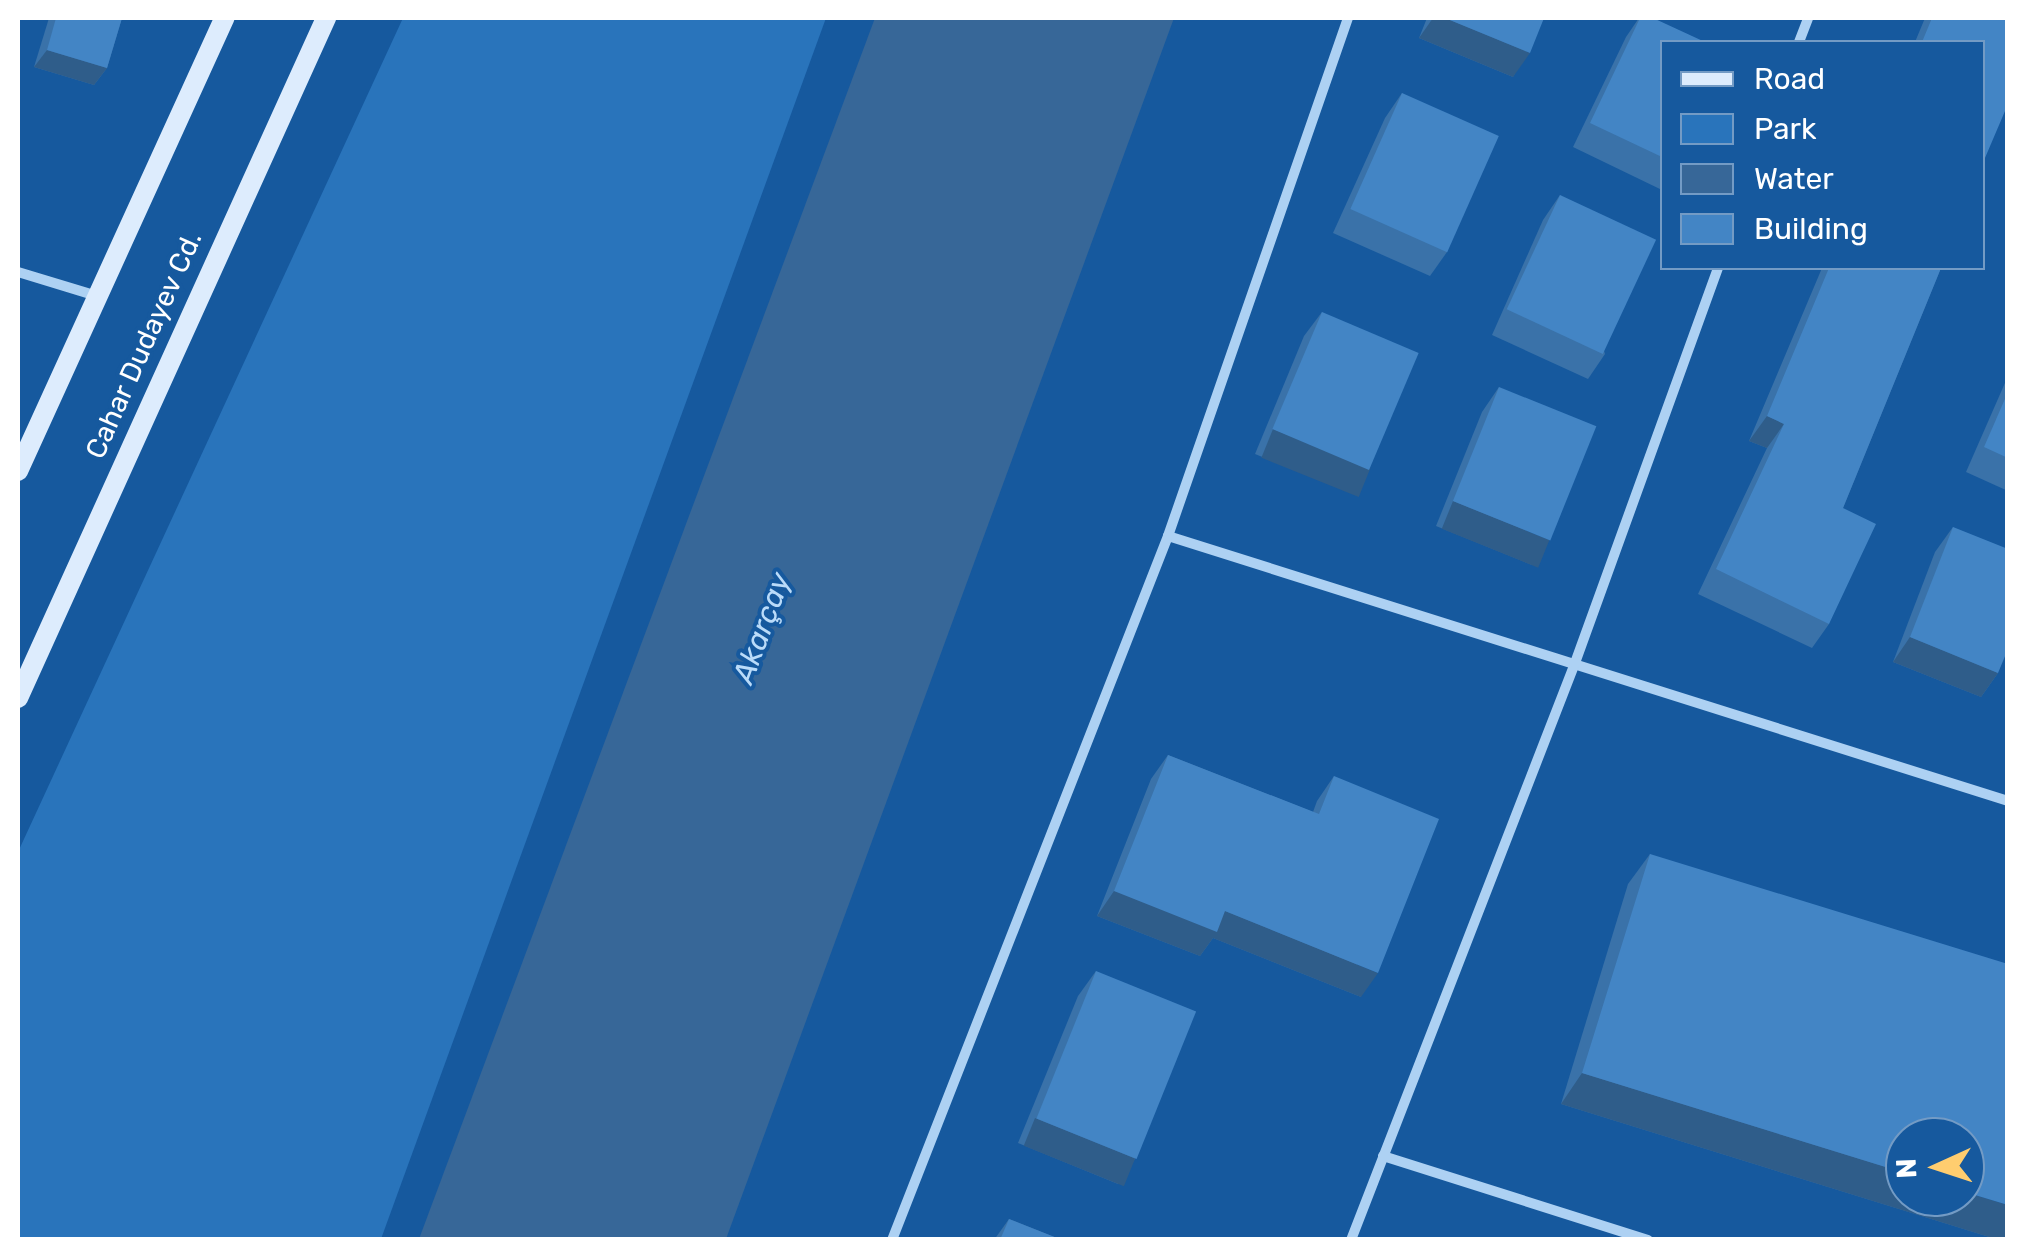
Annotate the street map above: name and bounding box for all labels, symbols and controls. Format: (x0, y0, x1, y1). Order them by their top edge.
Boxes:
legend (1660, 40, 1985, 270)
text: Road (1754, 61, 1825, 97)
text: Park (1754, 111, 1816, 147)
text: Water (1754, 161, 1834, 197)
text: Building (1754, 211, 1868, 247)
street label: Cahar Dudayev Cd. (78, 225, 210, 465)
water label: Akarçay (725, 568, 799, 688)
north arrow (1885, 1117, 1985, 1217)
text: N (1890, 1158, 1924, 1179)

